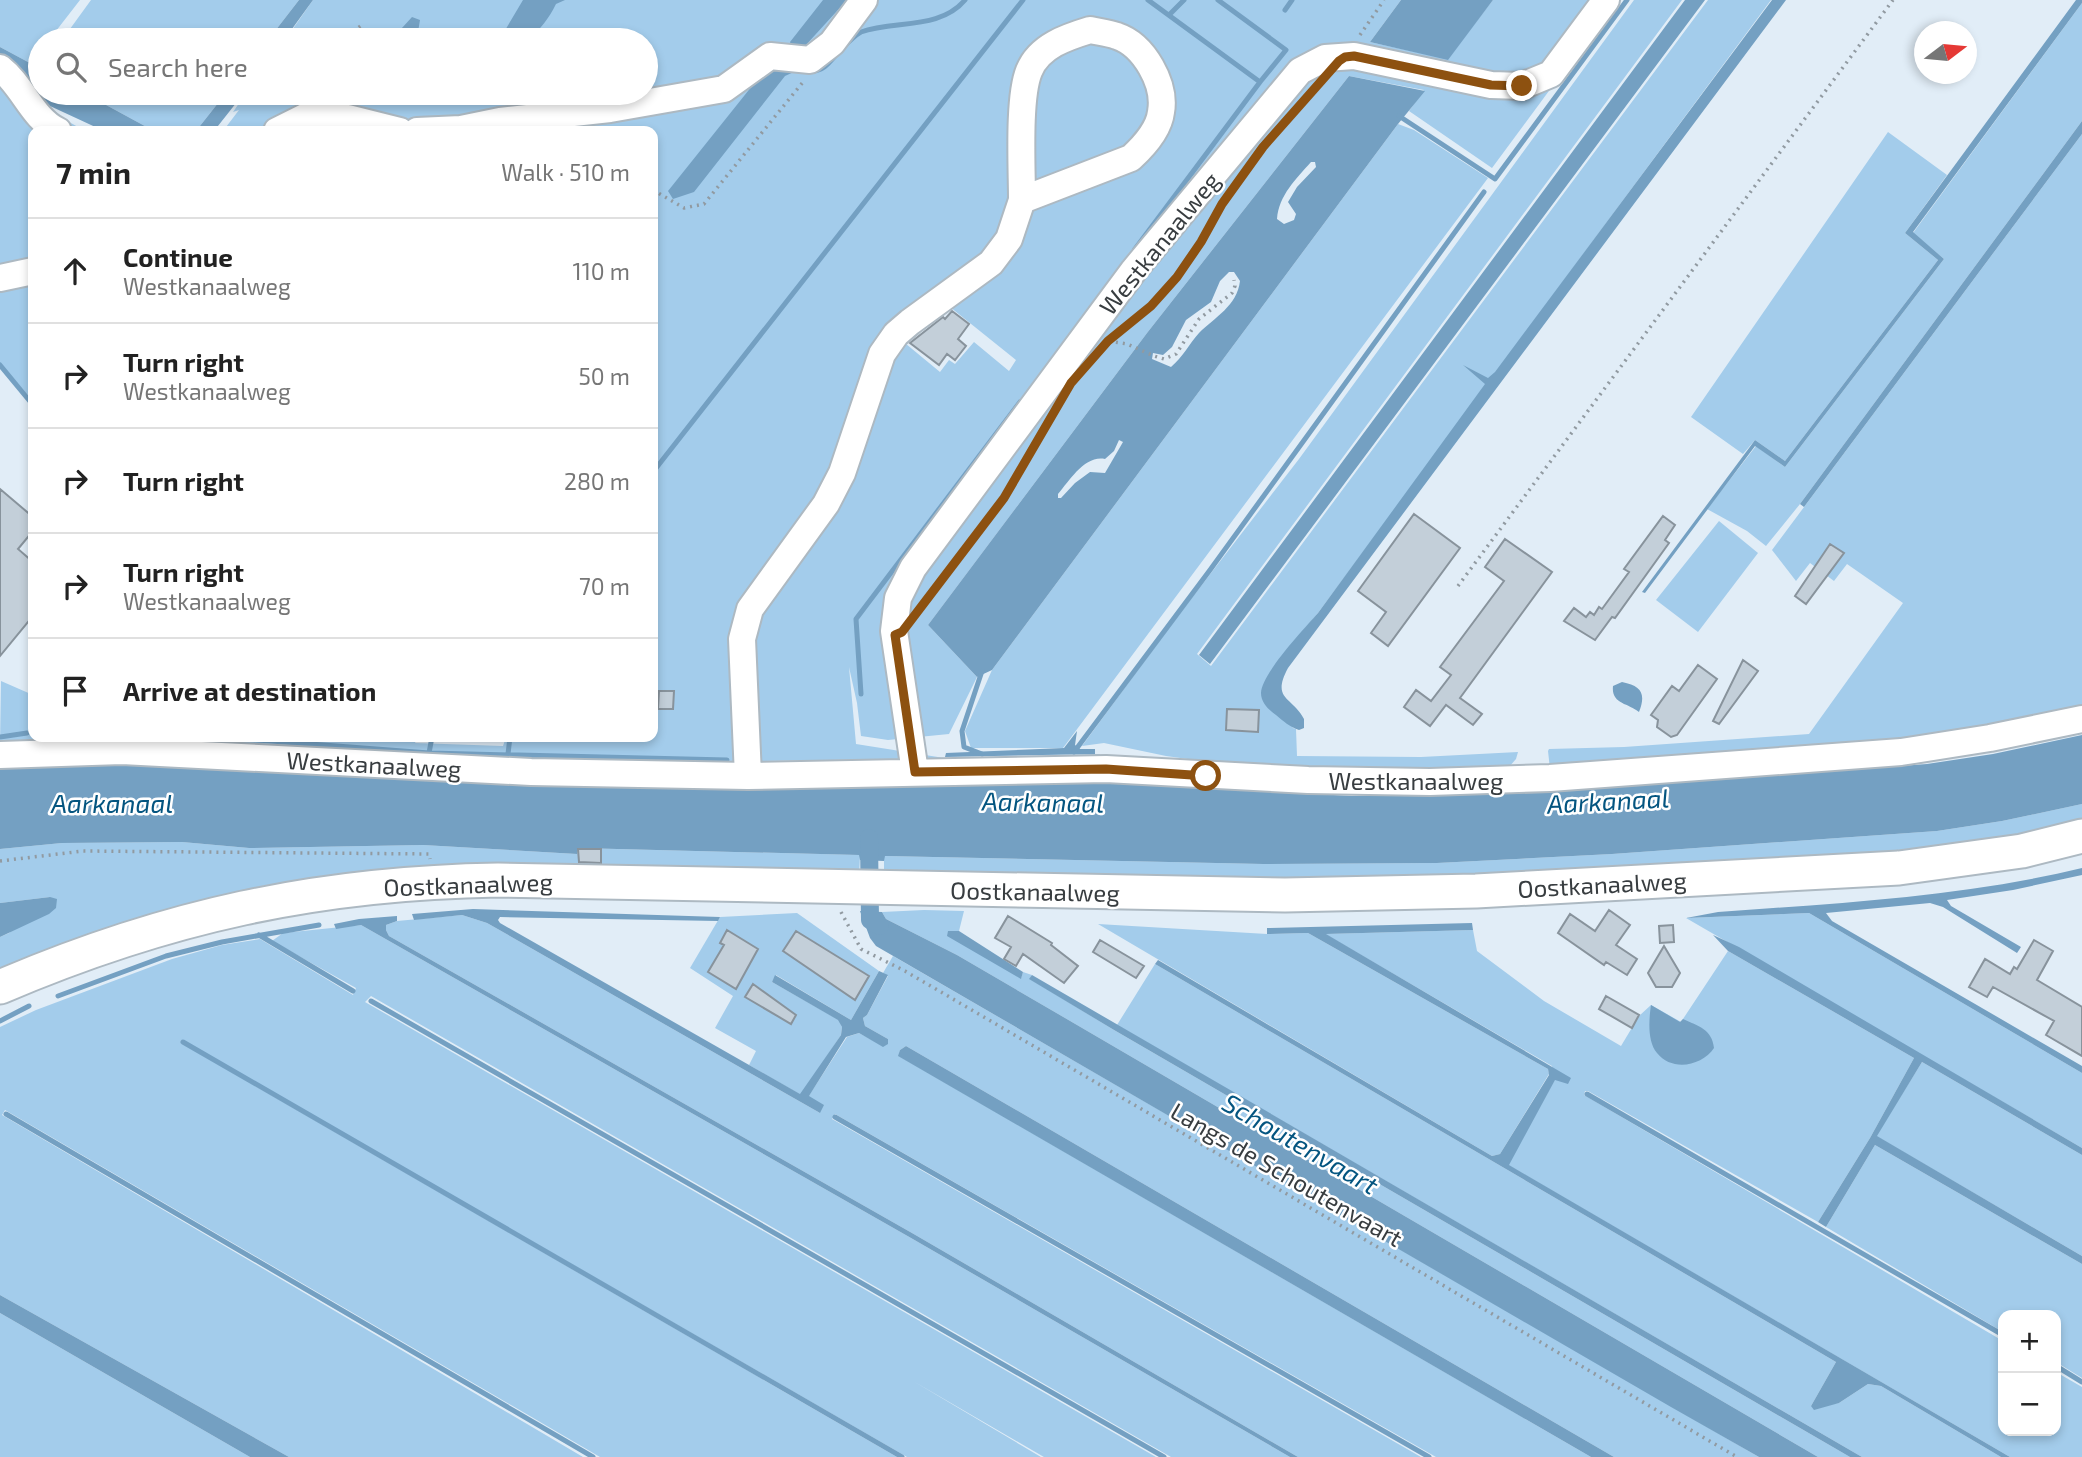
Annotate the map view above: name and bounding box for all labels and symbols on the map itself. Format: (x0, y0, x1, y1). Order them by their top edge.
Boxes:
north arrow (1914, 21, 1977, 84)
route end (1506, 70, 1537, 101)
street label: Westkanaalweg (1093, 166, 1225, 320)
street label: Westkanaalweg (286, 745, 462, 783)
route start (1190, 760, 1221, 791)
street label: Westkanaalweg (1328, 766, 1504, 795)
water label: Aarkanaal (1545, 781, 1670, 819)
water label: Aarkanaal (981, 784, 1104, 818)
water label: Aarkanaal (50, 787, 173, 818)
street label: Oostkanaalweg (1517, 865, 1687, 903)
street label: Oostkanaalweg (383, 867, 553, 901)
street label: Oostkanaalweg (950, 875, 1120, 907)
water label: Schoutenvaart (1218, 1086, 1384, 1200)
street label: Langs de Schoutenvaart (1166, 1096, 1408, 1252)

